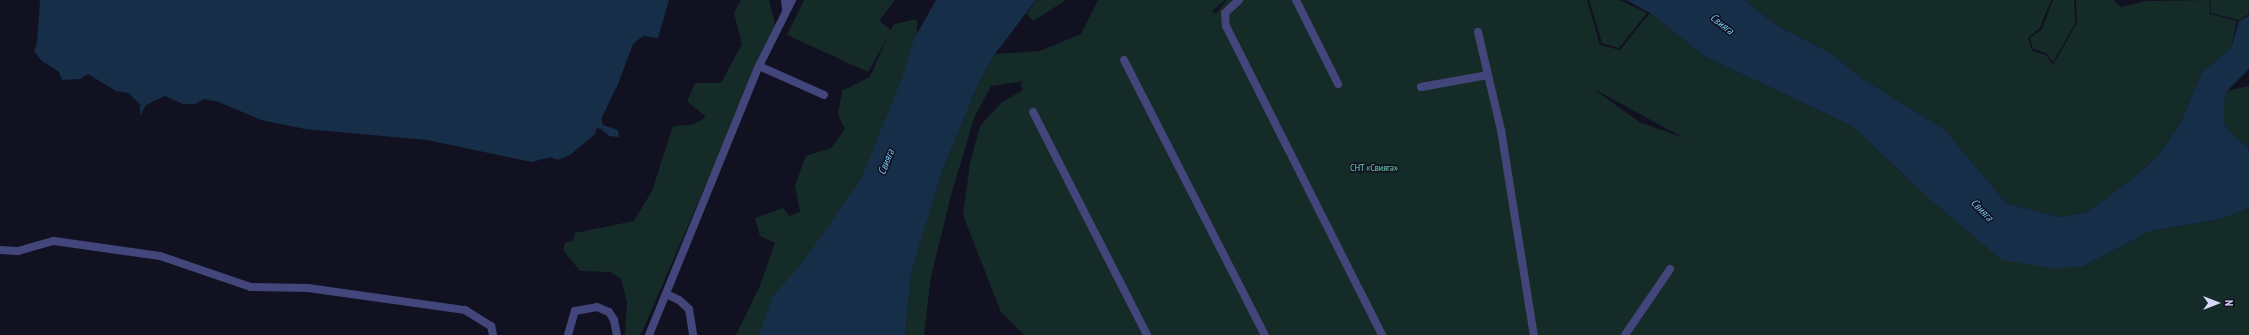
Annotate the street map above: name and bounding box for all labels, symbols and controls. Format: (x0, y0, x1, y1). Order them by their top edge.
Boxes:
water label: Свияга (1708, 11, 1736, 37)
water label: Свияга (875, 147, 897, 177)
park label: СНТ «Свияга» (1350, 162, 1398, 174)
water label: Свияга (1968, 196, 1996, 224)
north arrow (2197, 283, 2237, 323)
text: N (2222, 300, 2236, 306)

